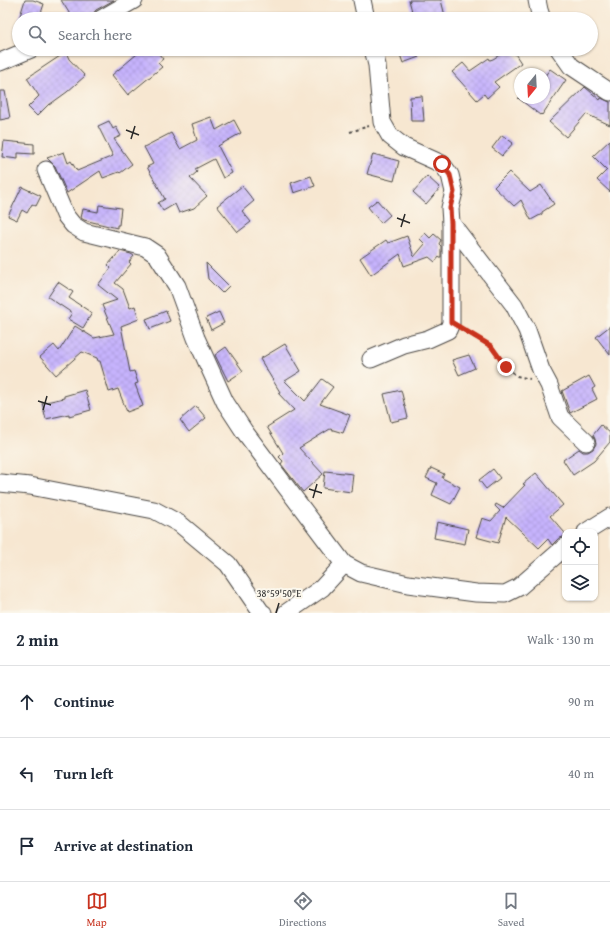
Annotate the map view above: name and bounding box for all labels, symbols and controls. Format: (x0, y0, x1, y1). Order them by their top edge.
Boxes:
search box (12, 12, 598, 56)
icon: search (26, 23, 48, 45)
text: Search here (58, 24, 132, 45)
north arrow (514, 68, 550, 104)
route start (433, 155, 451, 173)
route end (497, 358, 515, 376)
map controls (562, 529, 598, 601)
button: locate (562, 529, 598, 565)
button: layers (562, 565, 598, 601)
text: 38°59'50"E (257, 586, 301, 601)
text: 2 min (16, 627, 58, 652)
text: Walk · 130 m (527, 630, 594, 649)
icon: ahead (16, 691, 38, 713)
text: Continue (54, 691, 115, 712)
text: 90 m (568, 692, 594, 711)
icon: left (16, 763, 38, 785)
text: Turn left (54, 763, 113, 784)
text: 40 m (568, 764, 594, 783)
icon: arrive (16, 835, 38, 857)
text: Arrive at destination (54, 835, 193, 856)
tab: Map (86, 890, 108, 930)
tab: Directions (279, 890, 326, 930)
tab: Saved (498, 890, 524, 930)

